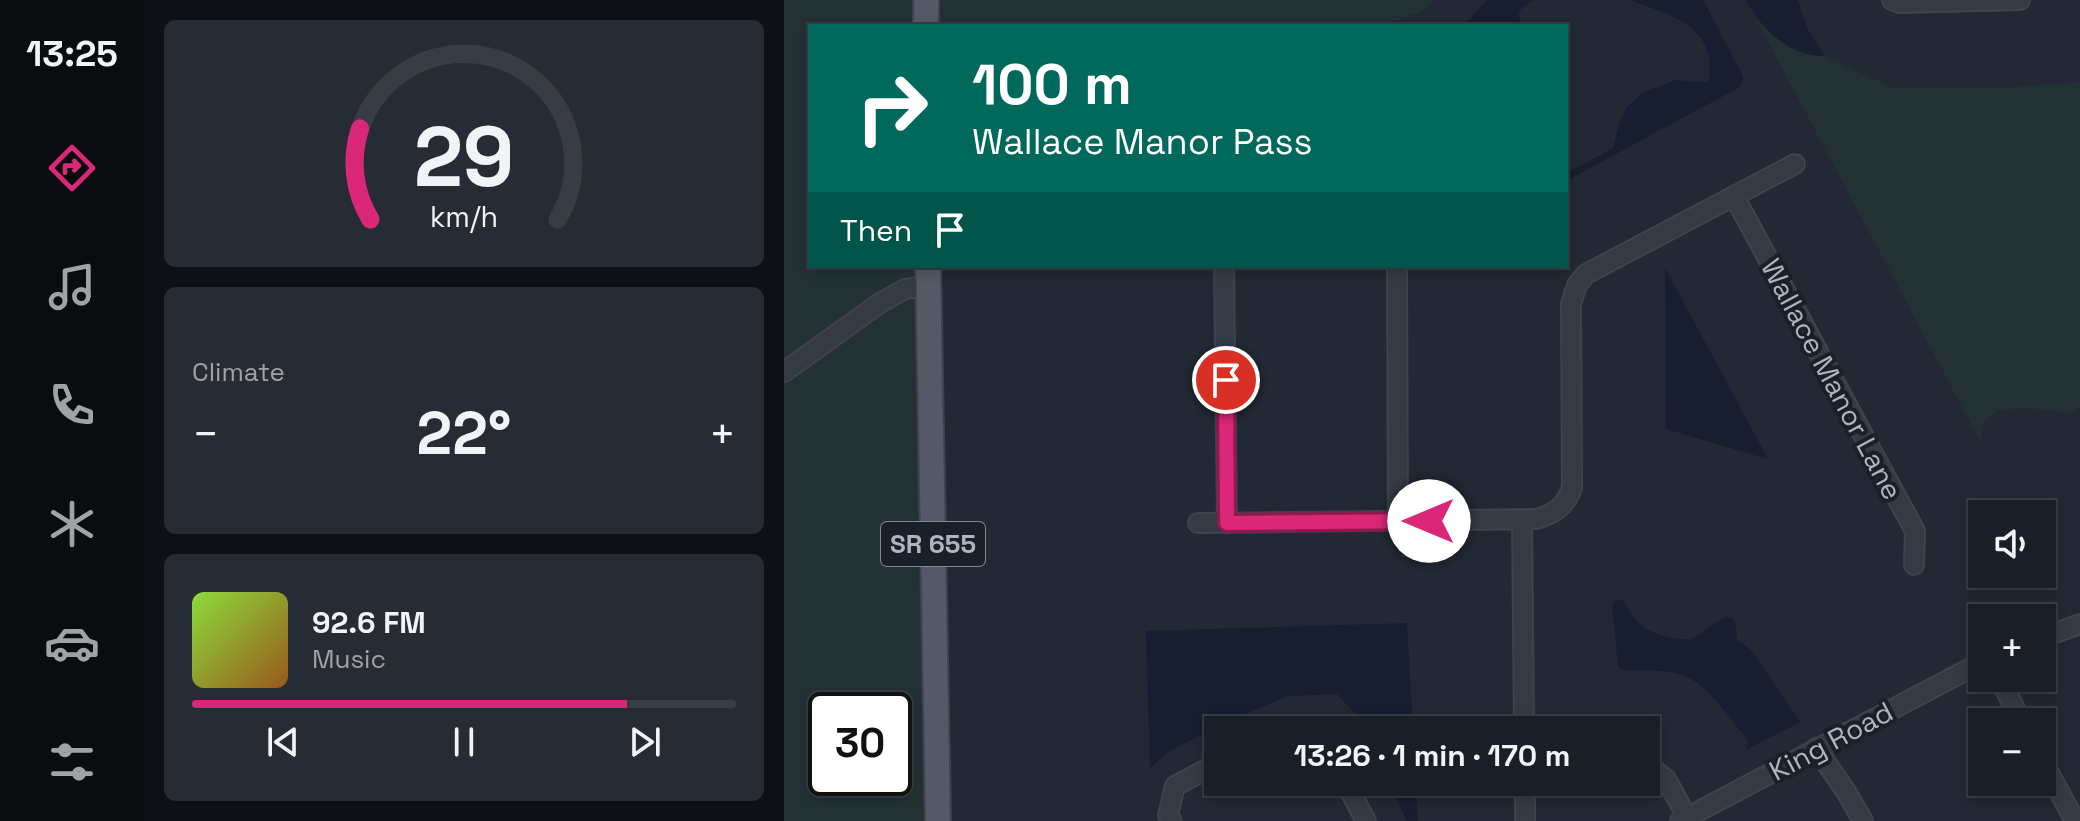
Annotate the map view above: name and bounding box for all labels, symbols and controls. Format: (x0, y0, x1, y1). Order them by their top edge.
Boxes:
text: 13:25 (26, 31, 118, 77)
text: 100 m (972, 49, 1132, 120)
icon: right (840, 56, 944, 160)
text: 29 (414, 103, 514, 209)
text: Wallace Manor Pass (972, 119, 1312, 165)
icon: directions (44, 140, 100, 196)
text: km/h (430, 199, 498, 235)
icon: arrive (928, 208, 972, 252)
text: Then (840, 211, 912, 250)
street label: Wallace Manor Lane (1753, 252, 1911, 506)
icon: music (44, 259, 100, 315)
pin (1192, 346, 1260, 414)
text: Climate (192, 355, 285, 389)
icon: arrive (1204, 358, 1248, 402)
icon: phone (44, 377, 100, 433)
text: 22° (417, 395, 511, 472)
text: − (192, 406, 219, 462)
text: + (709, 406, 736, 462)
position arrow (1387, 479, 1471, 563)
icon: climate (44, 496, 100, 552)
map controls (1968, 500, 2056, 796)
button: sound (1968, 500, 2056, 588)
road number: SR 655 (881, 522, 985, 566)
text: 92.6 FM (312, 603, 426, 642)
button: + (1968, 604, 2056, 692)
icon: car (44, 615, 100, 671)
text: Music (312, 642, 386, 676)
speed limit sign: 30 (808, 692, 912, 796)
street label: King Road (1763, 693, 1899, 789)
button: − (1968, 708, 2056, 796)
icon: previous (261, 720, 305, 764)
icon: pause (442, 720, 486, 764)
icon: next (623, 720, 667, 764)
icon: filters (44, 734, 100, 790)
text: 13:26 · 1 min · 170 m (1294, 736, 1570, 775)

